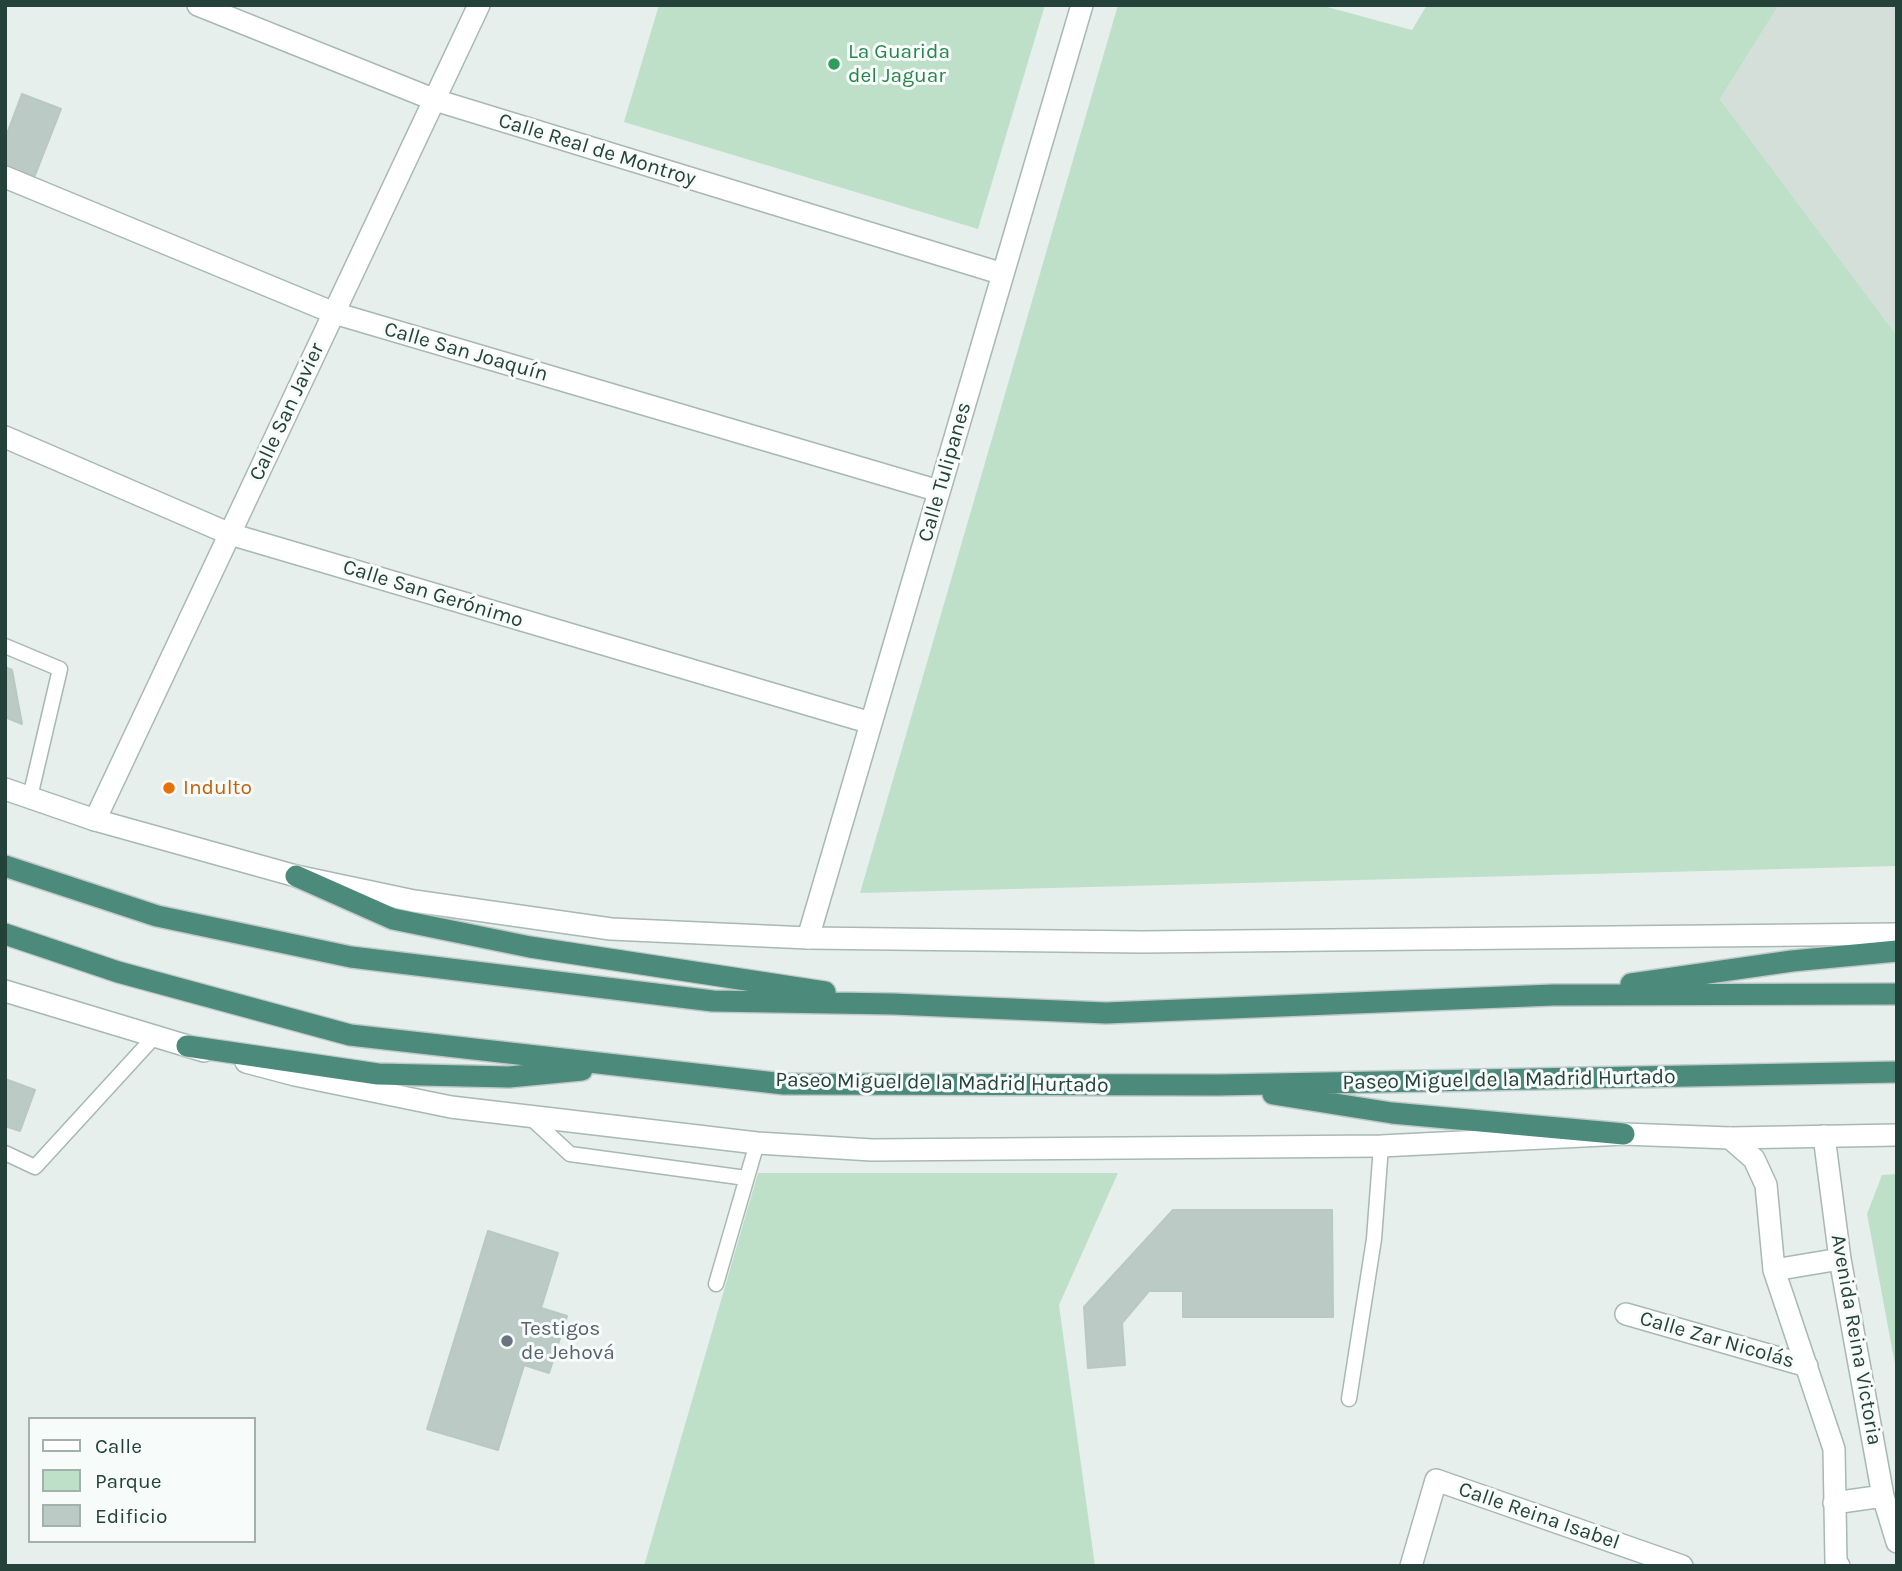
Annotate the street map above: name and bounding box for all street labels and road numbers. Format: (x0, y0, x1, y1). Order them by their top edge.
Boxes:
street label: Calle Real de Montroy (495, 108, 699, 192)
street label: Calle San Joaquín (381, 317, 551, 387)
street label: Calle San Javier (244, 339, 330, 485)
street label: Calle Tulipanes (913, 399, 977, 545)
street label: Calle San Gerónimo (340, 555, 526, 633)
street label: Paseo Miguel de la Madrid Hurtado (1342, 1064, 1676, 1096)
street label: Paseo Miguel de la Madrid Hurtado (775, 1067, 1109, 1099)
street label: Avenida Reina Victoria (1825, 1233, 1887, 1447)
street label: Calle Zar Nicolás (1637, 1306, 1797, 1374)
street label: Calle Reina Isabel (1455, 1477, 1623, 1555)

